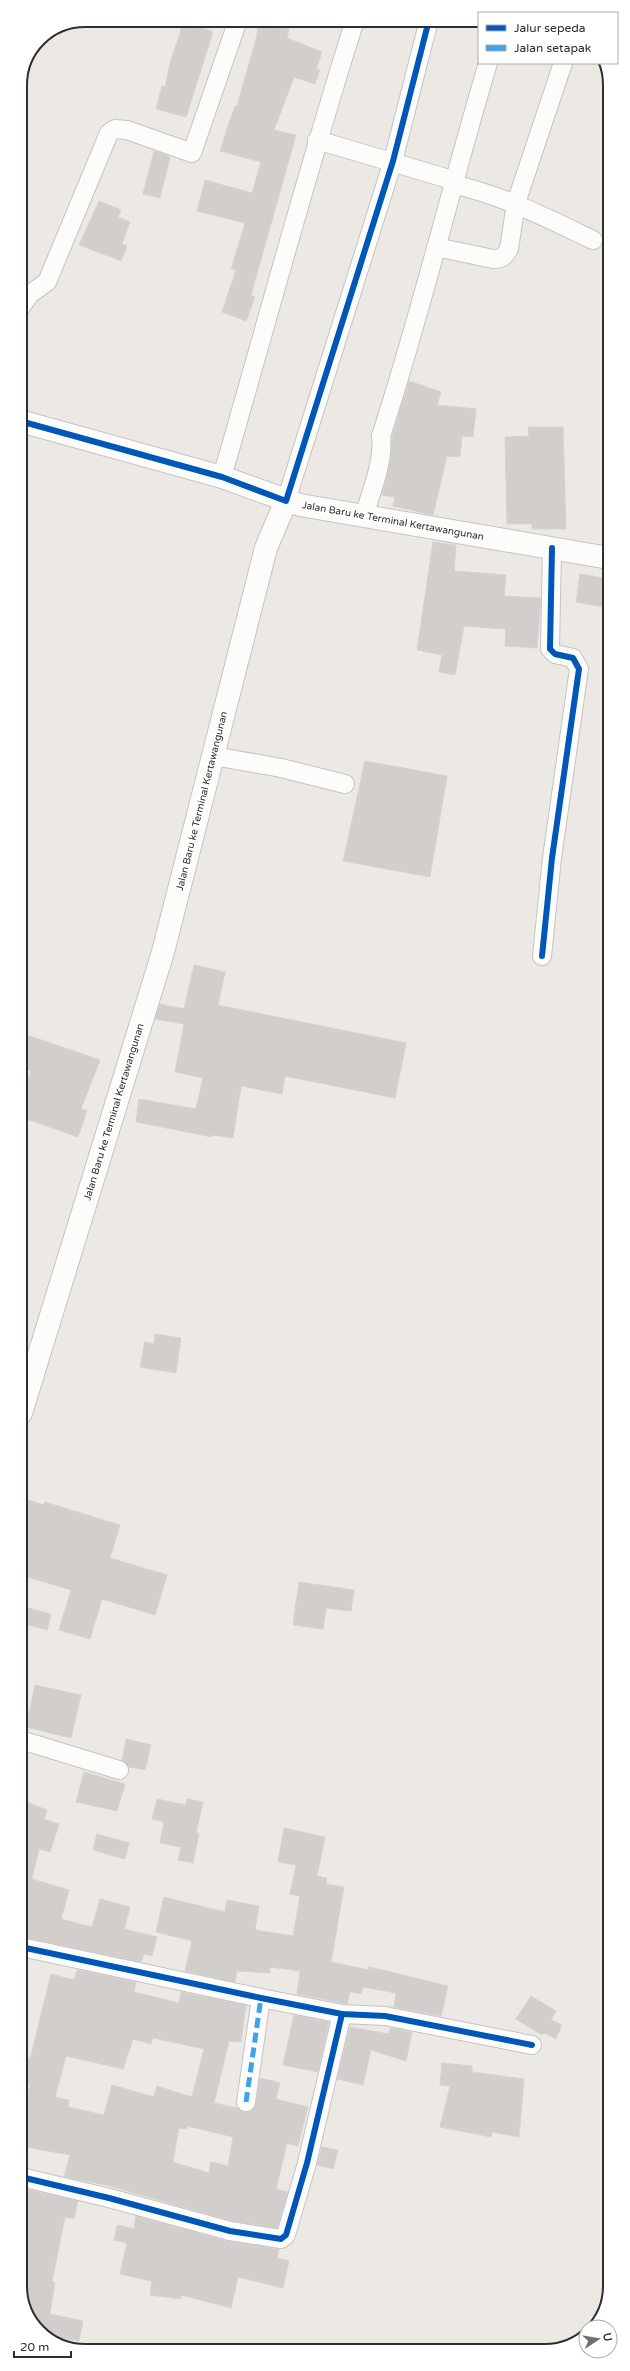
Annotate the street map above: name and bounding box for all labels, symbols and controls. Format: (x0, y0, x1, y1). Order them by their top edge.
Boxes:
legend (478, 12, 618, 64)
text: Jalur sepeda (514, 21, 586, 35)
text: Jalan setapak (514, 41, 592, 55)
street label: Jalan Baru ke Terminal Kertawangunan (301, 499, 485, 543)
street label: Jalan Baru ke Terminal Kertawangunan (174, 710, 230, 892)
street label: Jalan Baru ke Terminal Kertawangunan (81, 1022, 147, 1202)
north arrow (578, 2319, 618, 2359)
text: U (600, 2332, 615, 2342)
scale bar (14, 2333, 71, 2359)
text: 20 m (20, 2340, 49, 2354)

